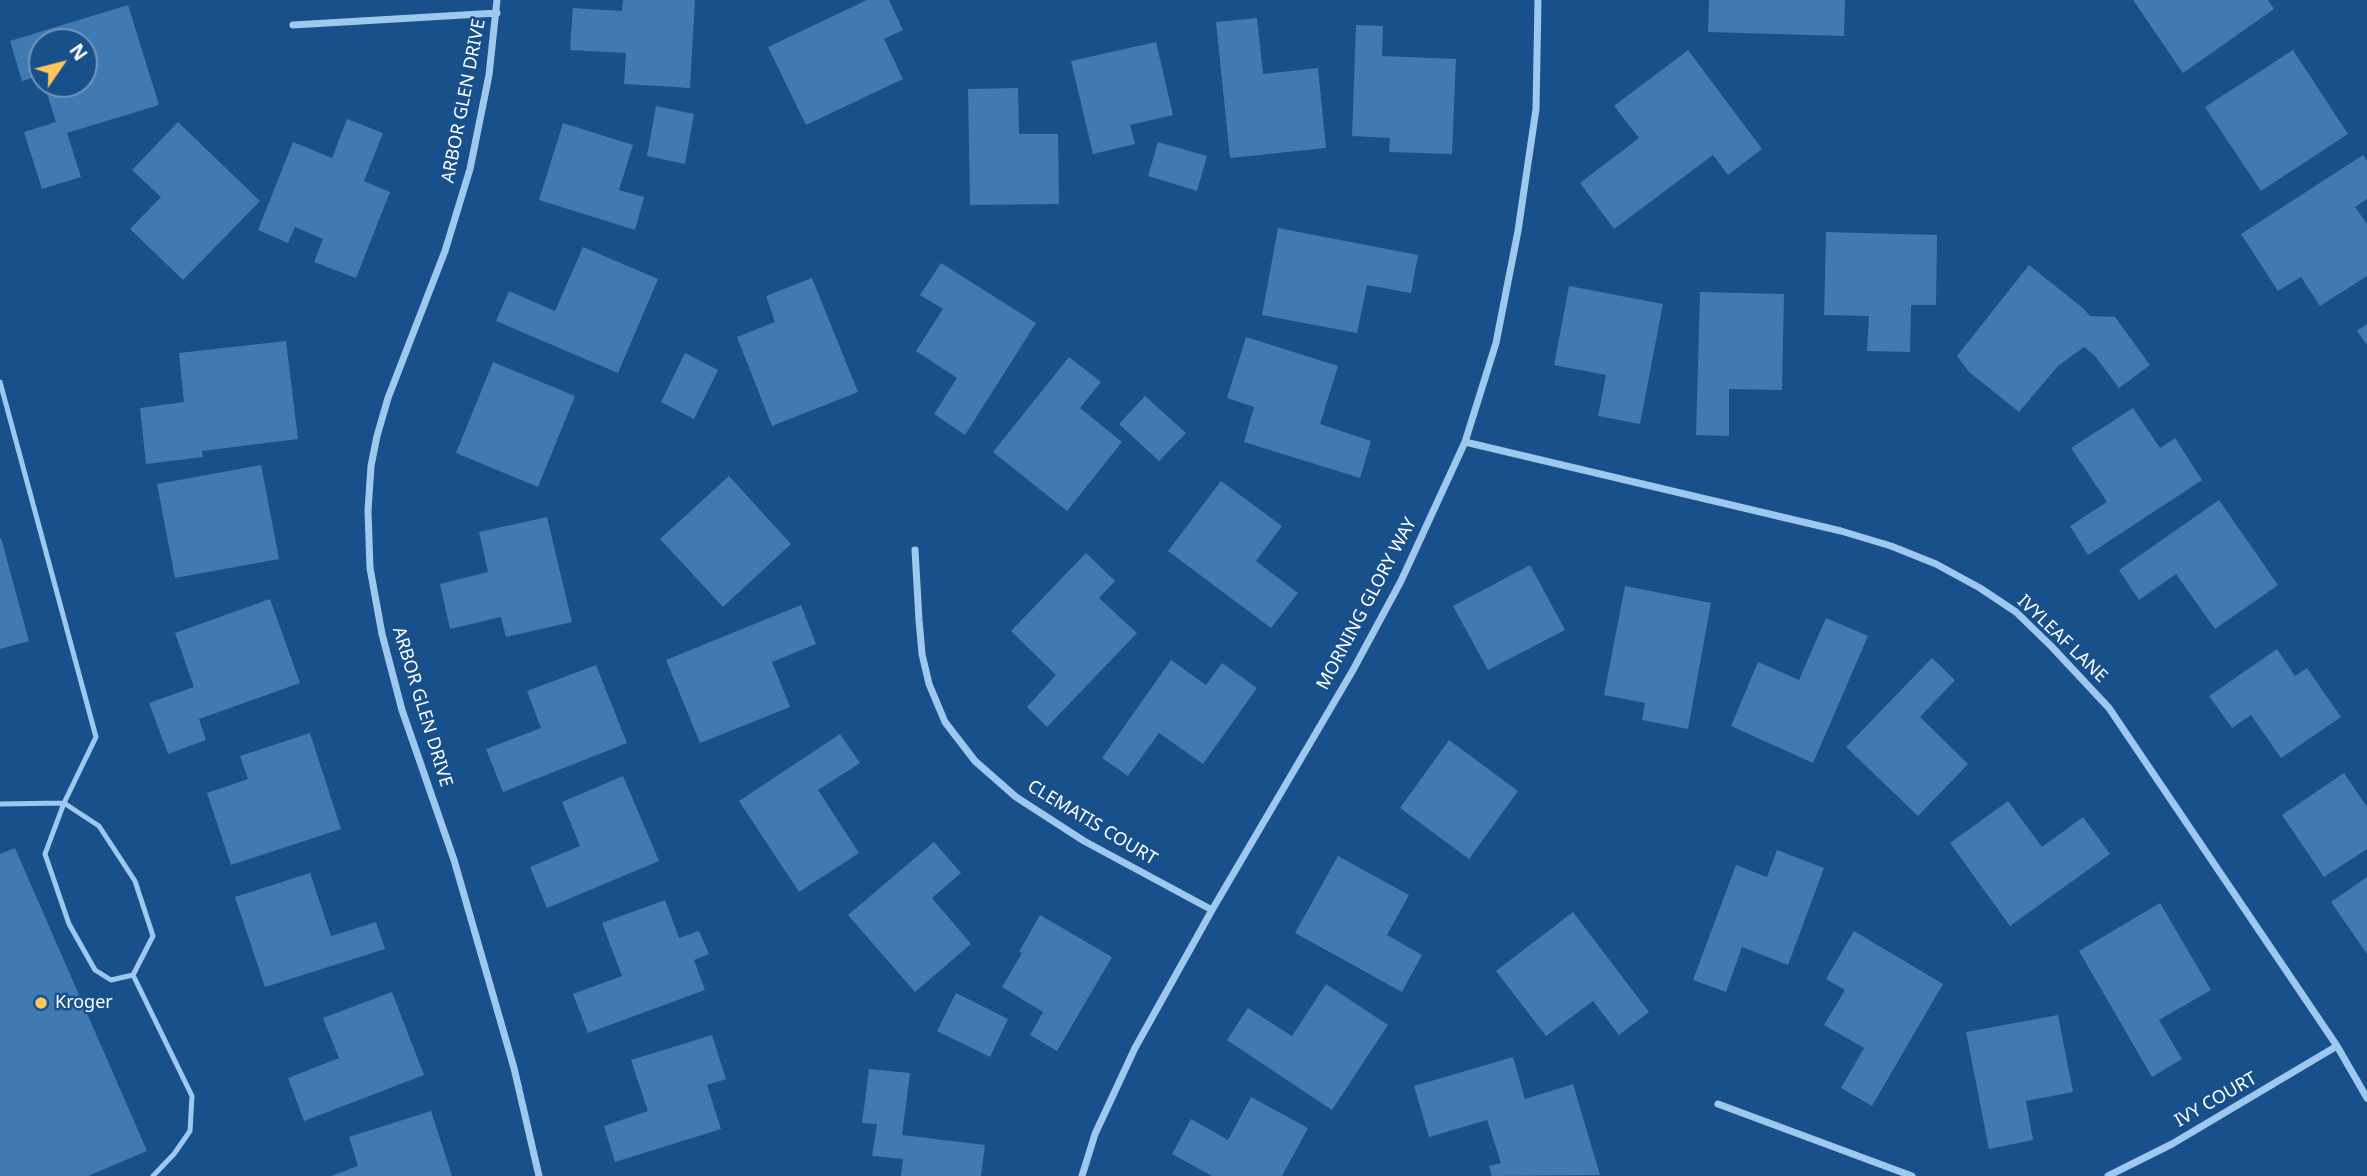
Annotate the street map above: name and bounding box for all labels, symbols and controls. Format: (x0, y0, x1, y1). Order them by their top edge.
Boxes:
street label: ARBOR GLEN DRIVE (438, 17, 490, 185)
north arrow (28, 28, 98, 98)
text: N (63, 38, 94, 66)
street label: MORNING GLORY WAY (1312, 514, 1422, 694)
street label: IVYLEAF LANE (2013, 591, 2111, 687)
street label: ARBOR GLEN DRIVE (387, 624, 457, 790)
street label: CLEMATIS COURT (1023, 776, 1161, 870)
place label: Kroger (55, 992, 113, 1014)
marker: Kroger (33, 995, 49, 1011)
street label: IVY COURT (2171, 1068, 2261, 1132)

